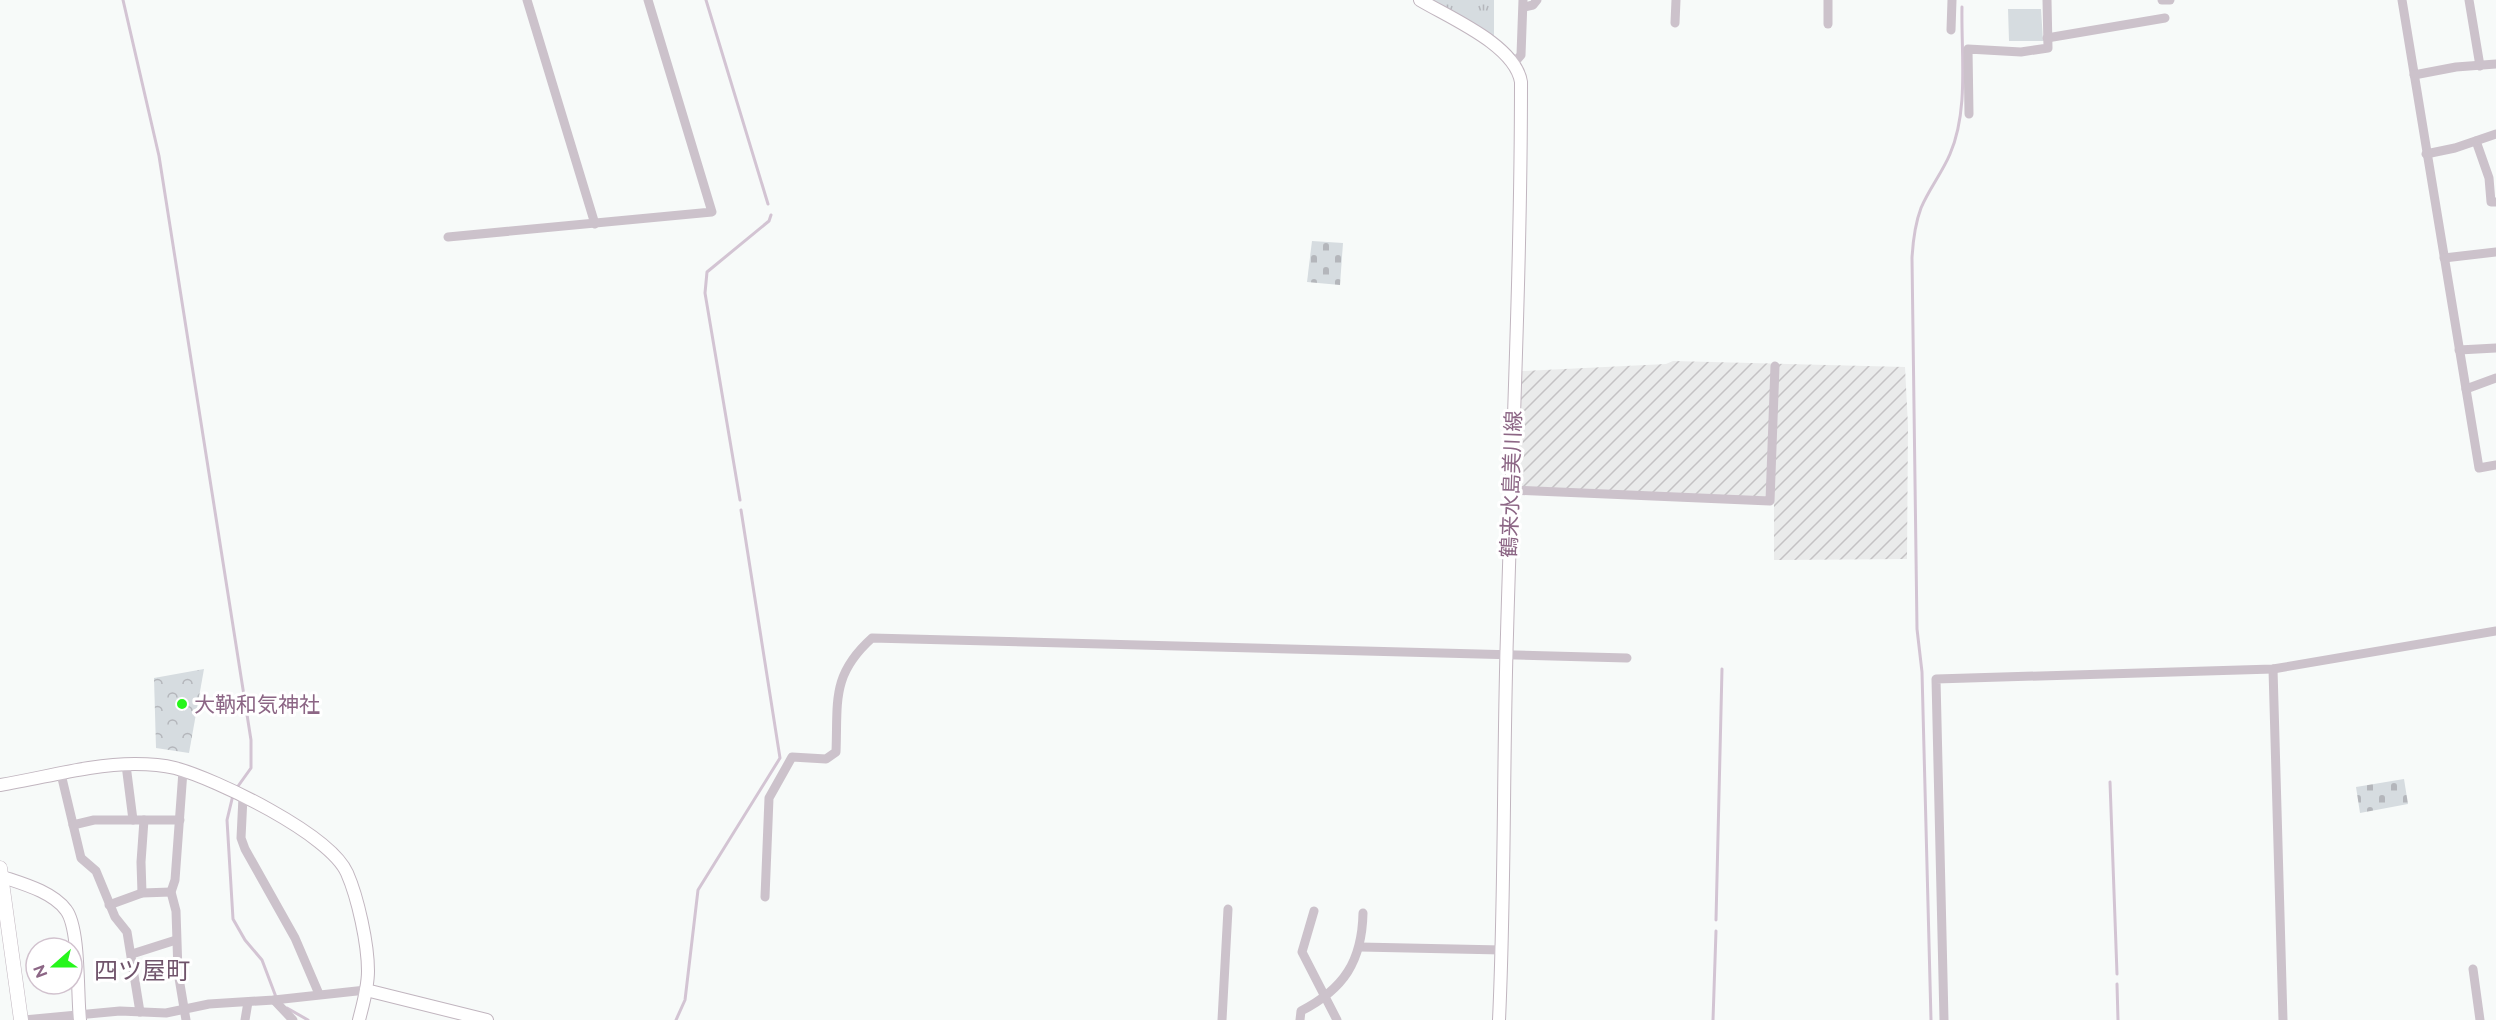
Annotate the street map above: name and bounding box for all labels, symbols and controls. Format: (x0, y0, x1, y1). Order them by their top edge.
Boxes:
street label: 鶴来水島美川線 (1496, 410, 1526, 558)
place label: 大靹和気神社 (194, 692, 320, 717)
marker: 大靹和気神社 (175, 697, 189, 711)
north arrow (24, 936, 84, 996)
district label: 四ツ屋町 (94, 956, 190, 985)
text: N (29, 962, 52, 980)

